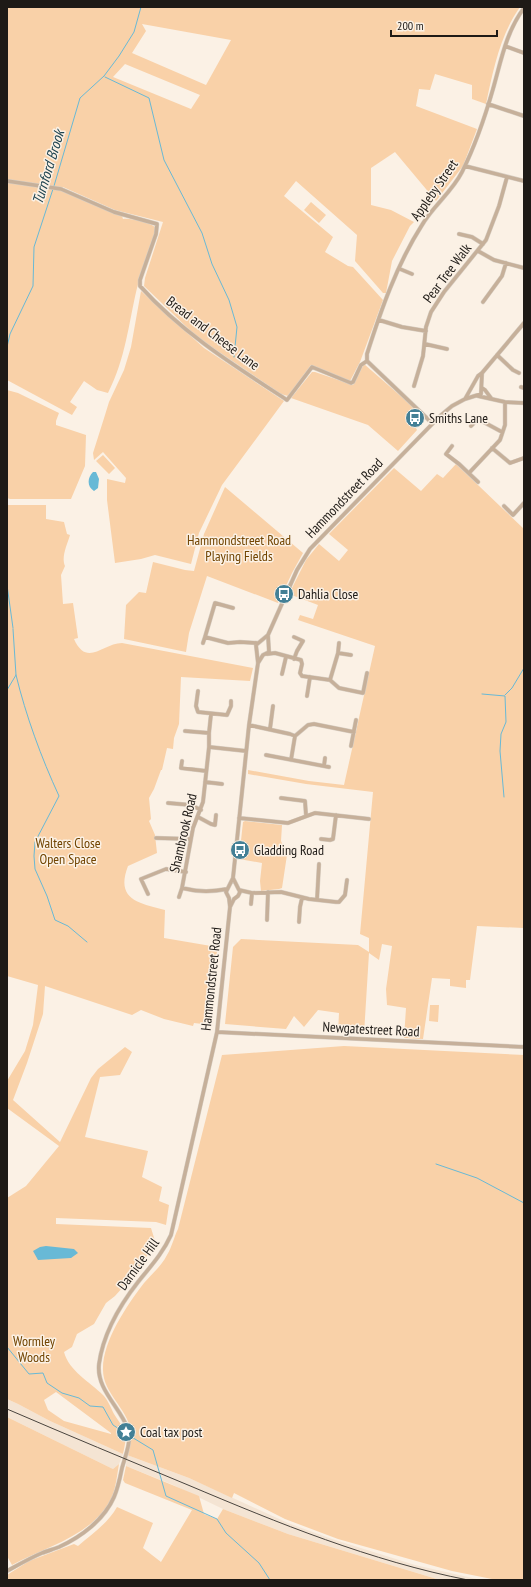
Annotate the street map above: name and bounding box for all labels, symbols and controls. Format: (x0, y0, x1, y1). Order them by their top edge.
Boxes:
scale bar (391, 12, 497, 38)
text: 200 m (397, 18, 424, 33)
water label: Turnford Brook (28, 126, 69, 206)
street label: Appleby Street (406, 156, 462, 224)
street label: Pear Tree Walk (419, 239, 476, 306)
street label: Bread and Cheese Lane (163, 292, 263, 374)
bus stop icon: Smiths Lane (404, 407, 426, 429)
place label: Smiths Lane (429, 409, 488, 427)
street label: Hammondstreet Road (301, 454, 387, 542)
park label: Hammondstreet Road Playing Fields (187, 531, 291, 565)
bus stop icon: Dahlia Close (273, 583, 295, 605)
place label: Dahlia Close (298, 585, 358, 603)
street label: Shambrook Road (165, 792, 201, 874)
park label: Walters Close Open Space (35, 834, 101, 868)
bus stop icon: Gladding Road (229, 839, 251, 861)
place label: Gladding Road (254, 841, 324, 859)
street label: Hammondstreet Road (197, 926, 225, 1032)
street label: Newgatestreet Road (322, 1017, 420, 1041)
street label: Darnicle Hill (113, 1234, 163, 1294)
park label: Wormley Woods (13, 1332, 56, 1366)
place icon: Coal tax post (115, 1421, 137, 1443)
place label: Coal tax post (140, 1423, 203, 1441)

